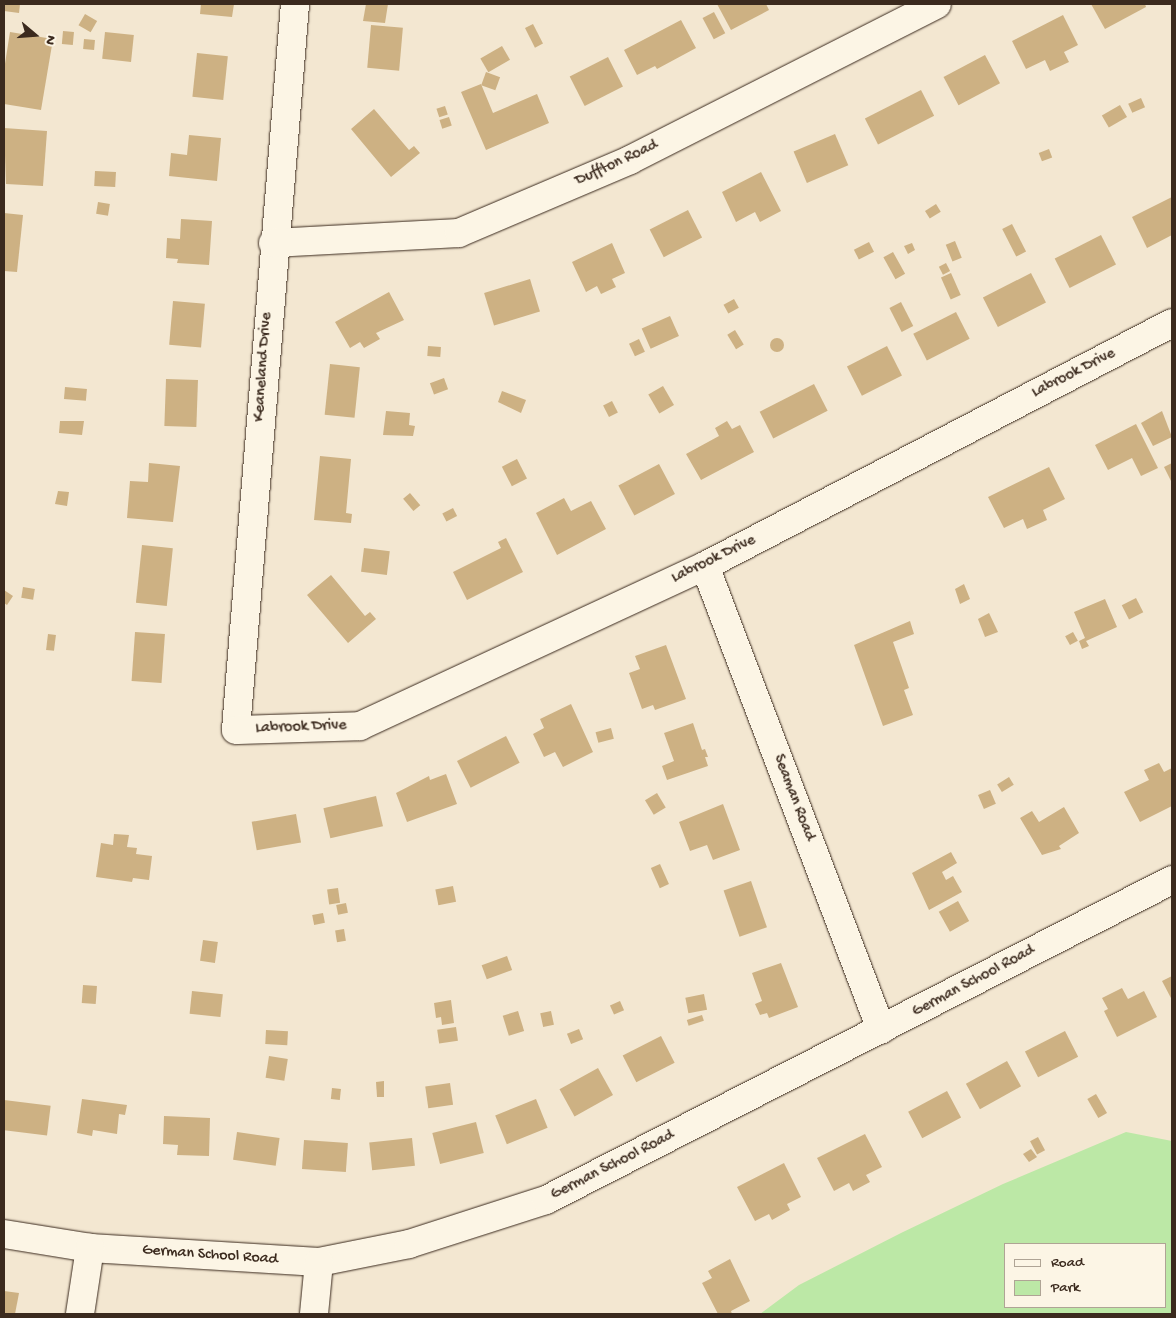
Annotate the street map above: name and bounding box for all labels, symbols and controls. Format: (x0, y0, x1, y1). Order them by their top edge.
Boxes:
north arrow (10, 10, 60, 60)
text: N (40, 33, 59, 47)
street label: Duffton Road (573, 137, 661, 191)
street label: Keaneland Drive (251, 312, 277, 422)
street label: Labrook Drive (1029, 345, 1119, 403)
street label: Labrook Drive (669, 531, 759, 589)
street label: Labrook Drive (255, 717, 347, 739)
street label: Seaman Road (768, 752, 818, 844)
street label: German School Road (909, 942, 1039, 1022)
street label: German School Road (548, 1127, 678, 1205)
street label: German School Road (142, 1242, 278, 1270)
legend (1004, 1243, 1166, 1308)
text: Road (1051, 1254, 1084, 1272)
text: Park (1051, 1279, 1080, 1297)

